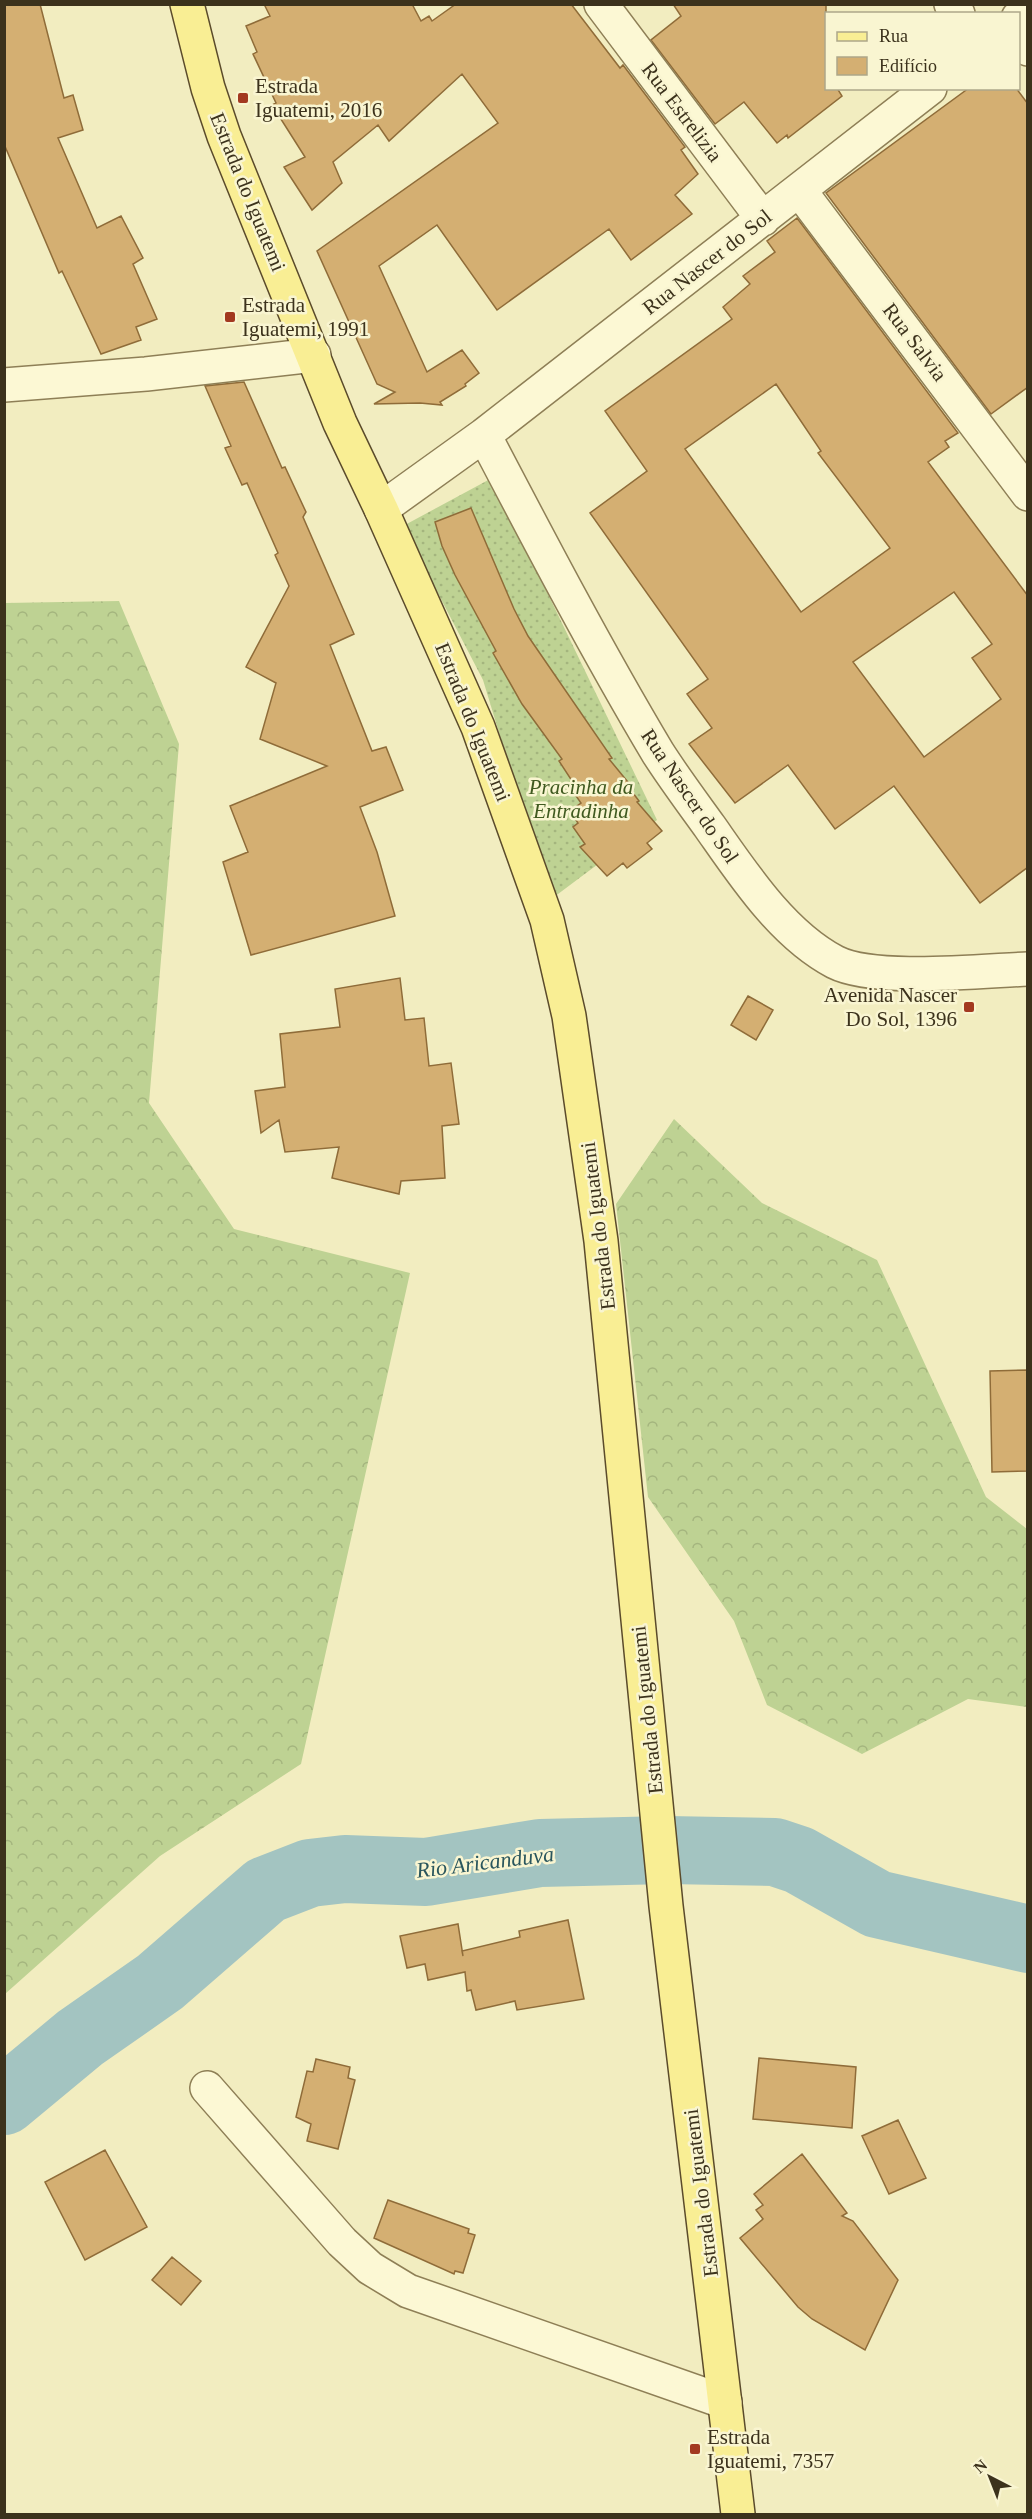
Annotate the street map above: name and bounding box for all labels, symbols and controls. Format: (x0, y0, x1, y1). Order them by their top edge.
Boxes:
legend (825, 12, 1020, 90)
text: Rua (879, 26, 908, 46)
text: Edifício (879, 56, 937, 76)
street label: Rua Estrelizia (637, 58, 728, 167)
place label: Estrada Iguatemi, 2016 (255, 74, 382, 122)
marker: Estrada Iguatemi, 2016 (236, 91, 250, 105)
street label: Estrada do Iguatemi (205, 109, 291, 275)
street label: Rua Nascer do Sol (638, 204, 776, 320)
place label: Estrada Iguatemi, 1991 (242, 293, 369, 341)
street label: Rua Salvia (878, 298, 953, 386)
marker: Estrada Iguatemi, 1991 (223, 310, 237, 324)
street label: Estrada do Iguatemi (430, 639, 516, 805)
street label: Rua Nascer do Sol (636, 724, 744, 868)
park label: Pracinha da Entradinha (528, 775, 633, 823)
place label: Avenida Nascer Do Sol, 1396 (824, 983, 957, 1031)
marker: Avenida Nascer Do Sol, 1396 (962, 1000, 976, 1014)
street label: Estrada do Iguatemi (576, 1140, 620, 1311)
street label: Estrada do Iguatemi (626, 1624, 668, 1795)
water label: Rio Aricanduva (414, 1841, 555, 1883)
street label: Estrada do Iguatemi (679, 2107, 723, 2278)
place label: Estrada Iguatemi, 7357 (707, 2425, 834, 2473)
marker: Estrada Iguatemi, 7357 (688, 2442, 702, 2456)
north arrow (960, 2447, 1020, 2507)
text: N (970, 2456, 991, 2476)

